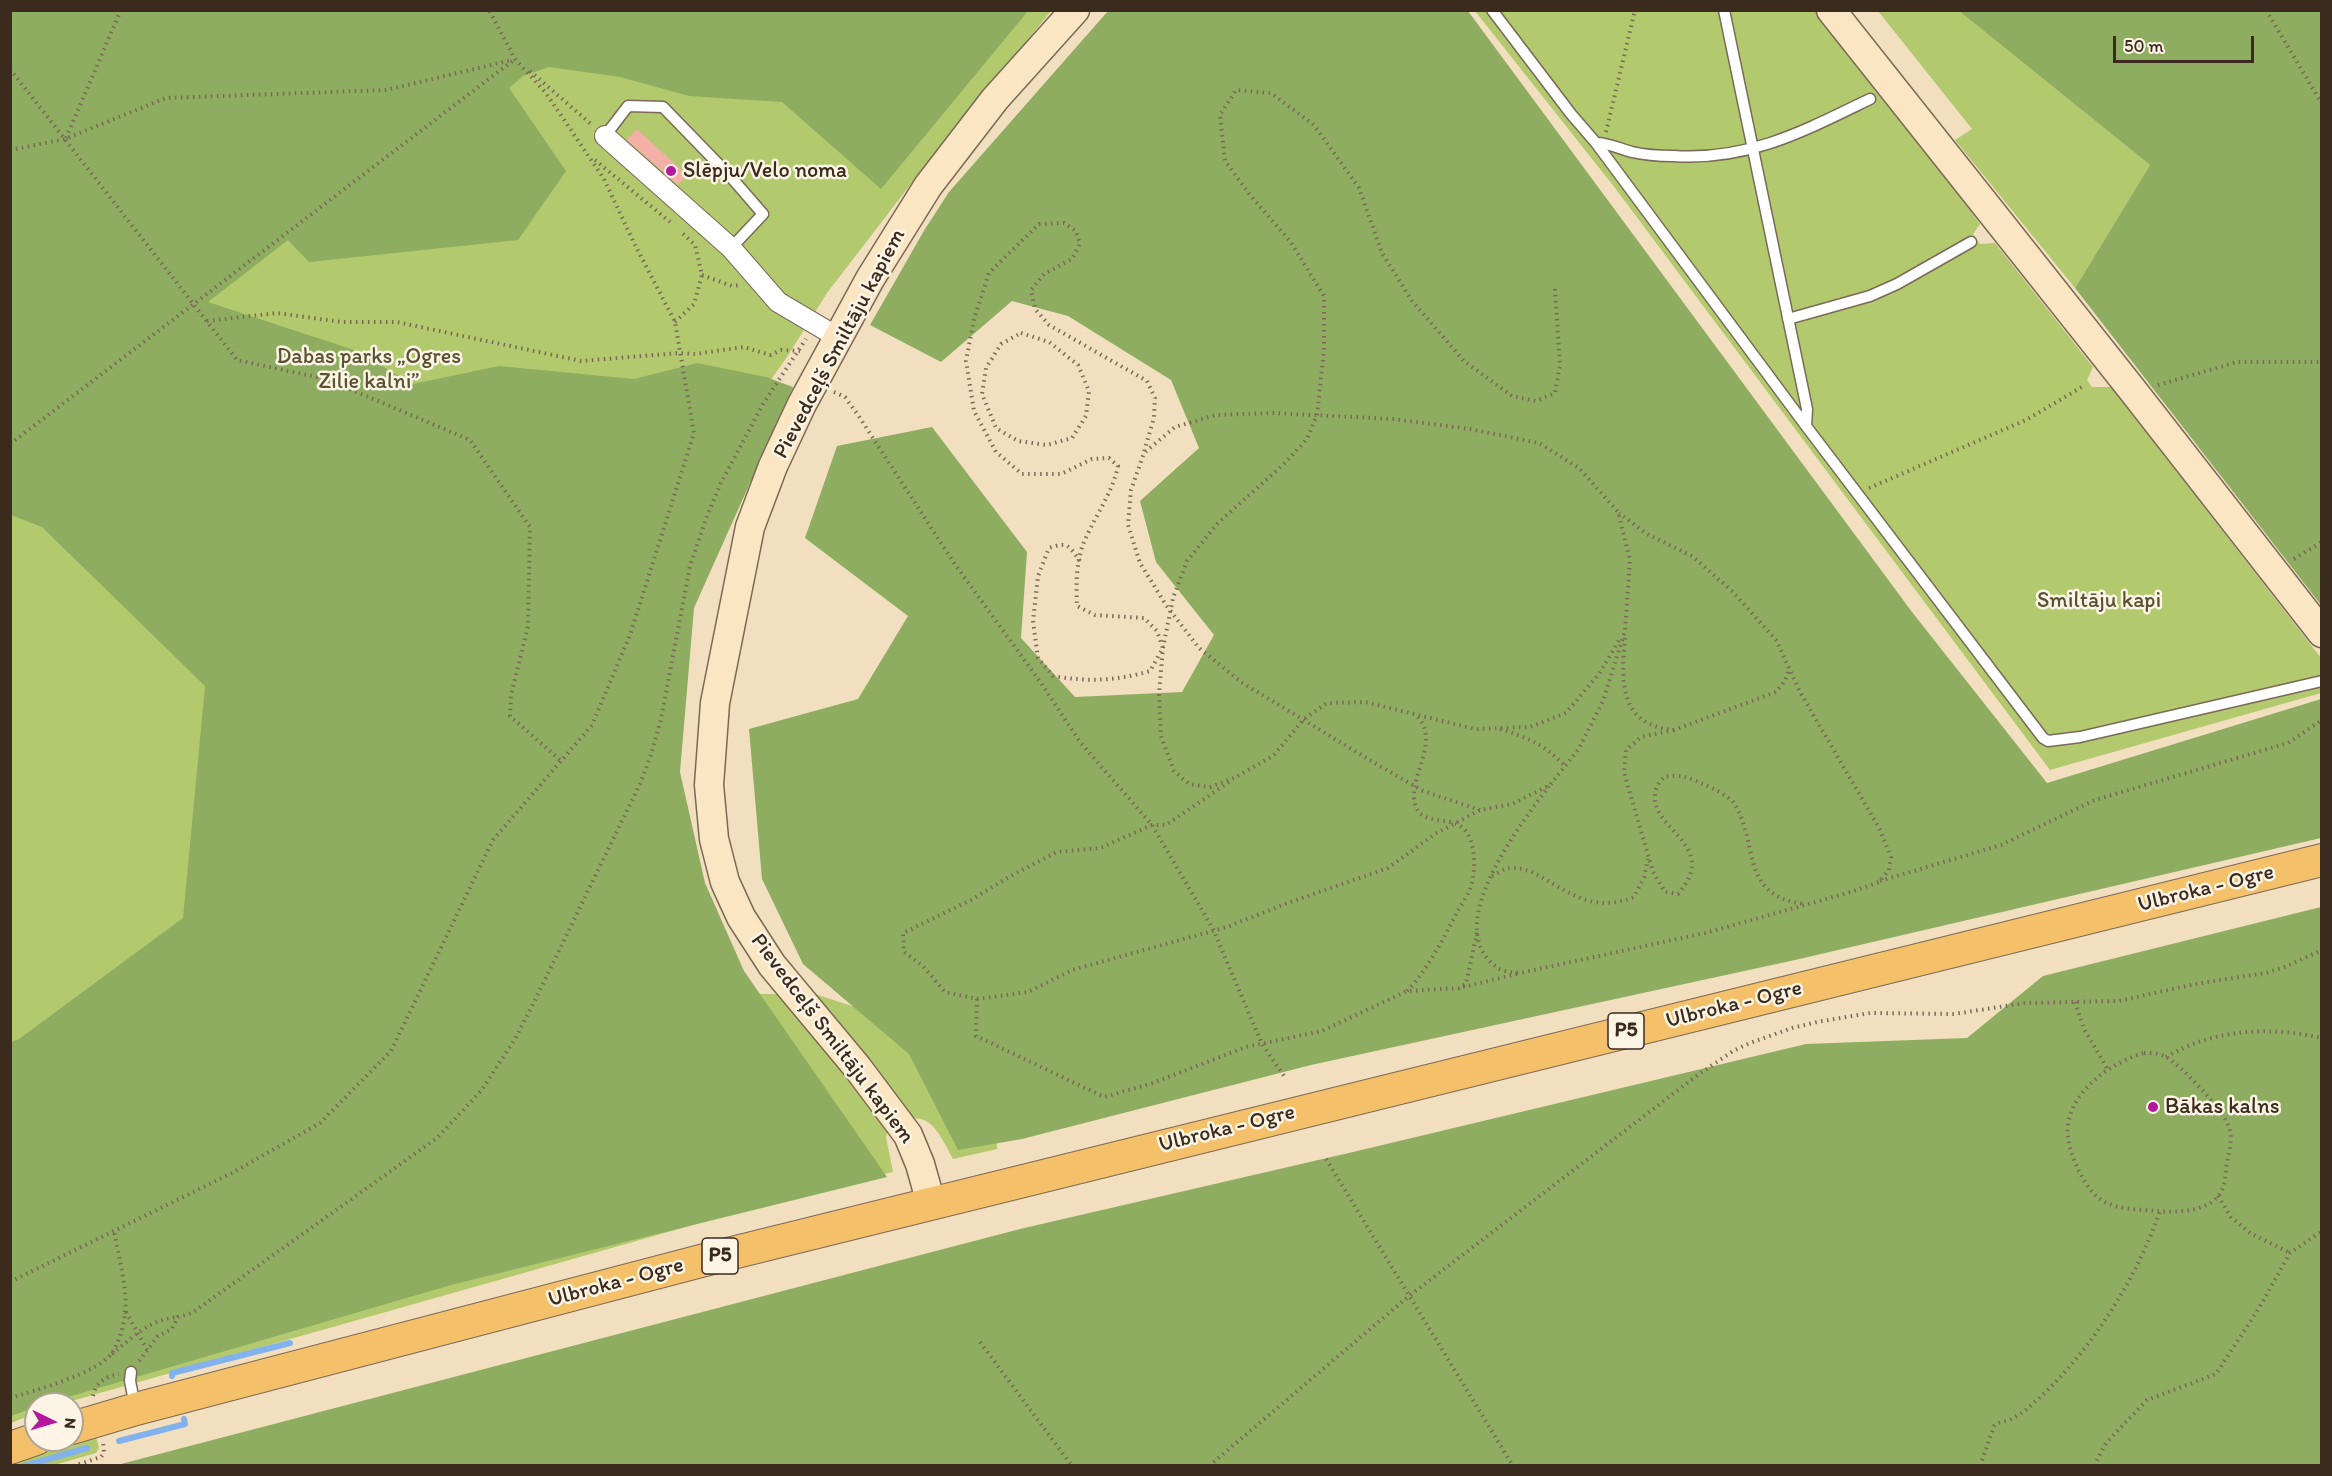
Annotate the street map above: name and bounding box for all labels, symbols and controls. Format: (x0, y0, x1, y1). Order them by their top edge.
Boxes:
scale bar (2116, 24, 2257, 62)
text: 50 m (2124, 35, 2164, 57)
place label: Slēpju/Velo noma (683, 158, 847, 184)
marker: Slēpju/Velo noma (664, 164, 678, 178)
street label: Pievedceļš Smiltāju kapiem (768, 225, 912, 463)
park label: Dabas parks „Ogres Zilie kalni” (277, 344, 461, 396)
park label: Smiltāju kapi (2037, 588, 2161, 614)
street label: Ulbroka - Ogre (2135, 859, 2277, 919)
street label: Pievedceļš Smiltāju kapiem (744, 929, 920, 1149)
street label: Ulbroka - Ogre (1663, 975, 1805, 1035)
road number: P5 (1608, 1013, 1644, 1049)
place label: Bākas kalns (2165, 1094, 2280, 1120)
street label: Ulbroka - Ogre (1156, 1099, 1298, 1159)
marker: Bākas kalns (2146, 1100, 2160, 1114)
road number: P5 (702, 1238, 738, 1274)
street label: Ulbroka - Ogre (545, 1252, 687, 1314)
north arrow (24, 1392, 84, 1452)
text: N (61, 1417, 80, 1430)

